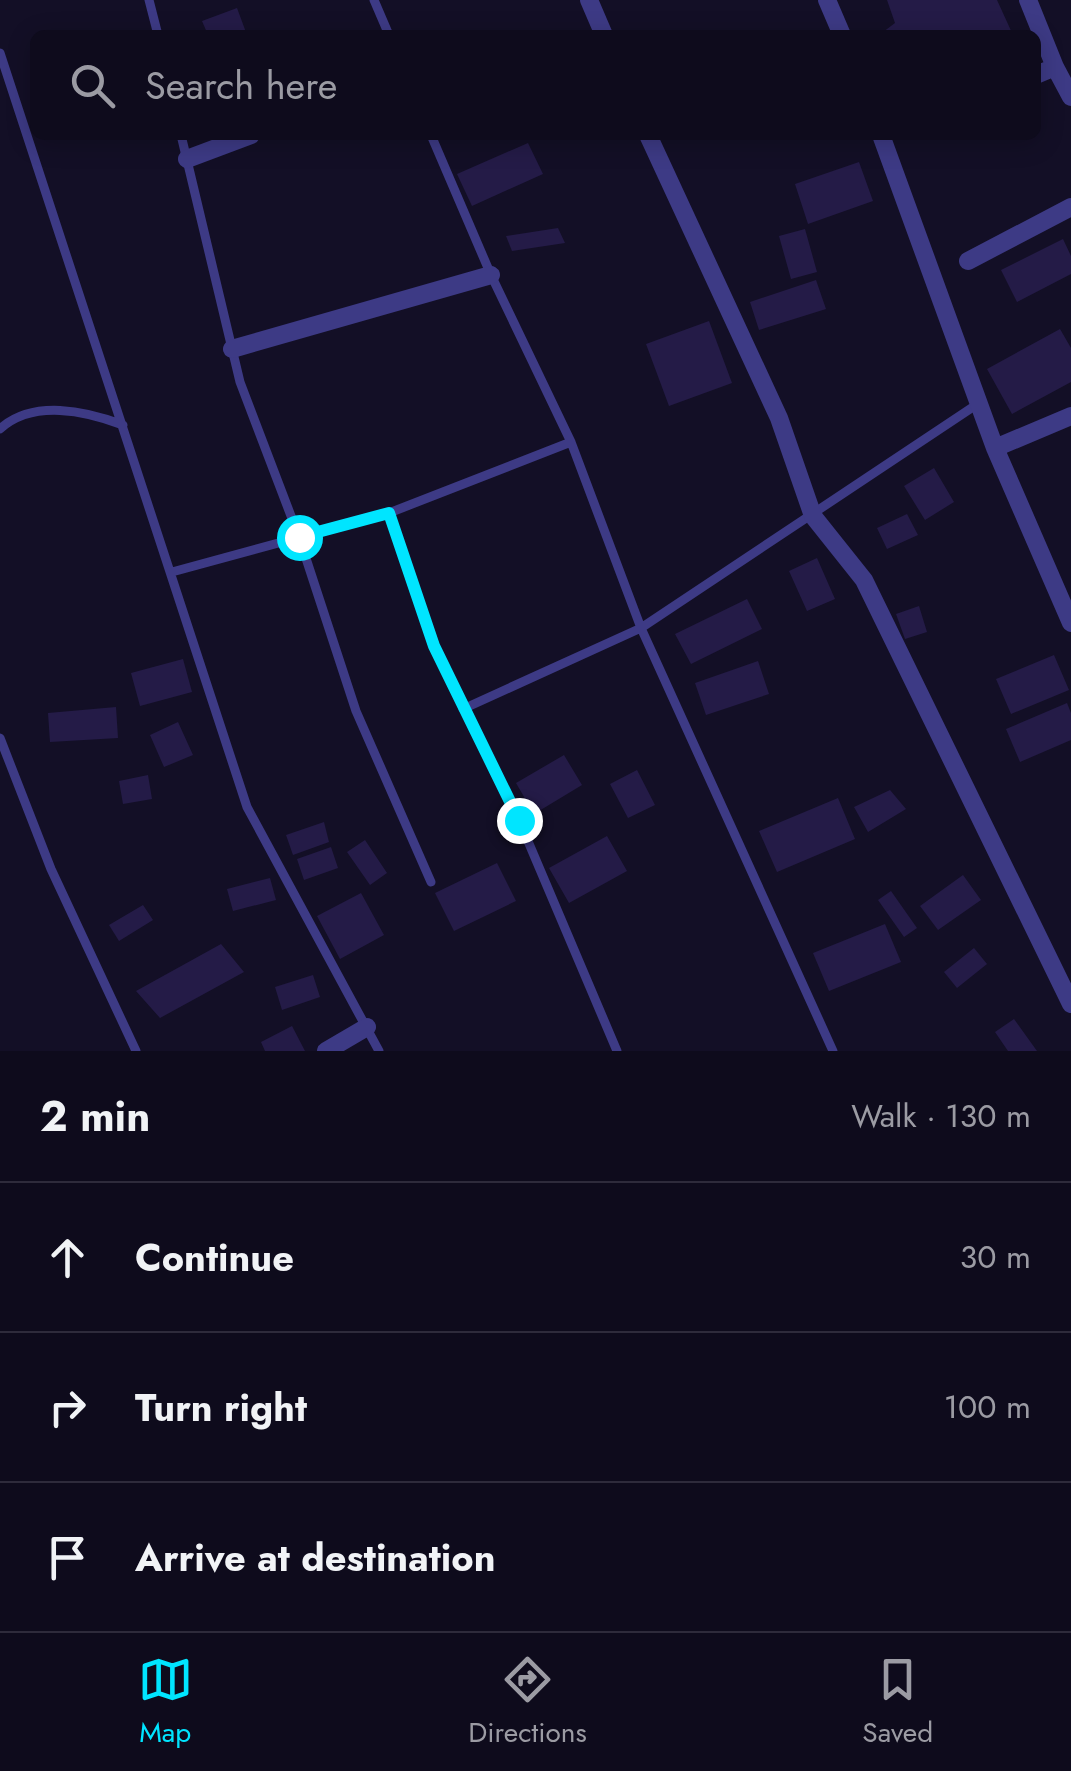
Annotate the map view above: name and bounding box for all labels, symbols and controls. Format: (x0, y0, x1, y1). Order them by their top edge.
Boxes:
search box (30, 30, 1041, 140)
icon: search (65, 58, 120, 113)
text: Search here (145, 58, 337, 113)
route start (277, 515, 323, 561)
route end (497, 798, 543, 844)
text: 2 min (40, 1086, 150, 1147)
text: Walk · 130 m (851, 1093, 1031, 1139)
icon: ahead (40, 1230, 95, 1285)
text: Continue (135, 1230, 294, 1285)
text: 30 m (960, 1234, 1031, 1280)
icon: right (40, 1380, 95, 1435)
text: Turn right (135, 1380, 307, 1435)
text: 100 m (944, 1384, 1031, 1430)
icon: arrive (40, 1530, 95, 1585)
text: Arrive at destination (135, 1530, 496, 1585)
tab: Map (138, 1652, 193, 1753)
tab: Directions (468, 1652, 587, 1753)
tab: Saved (862, 1652, 933, 1753)

